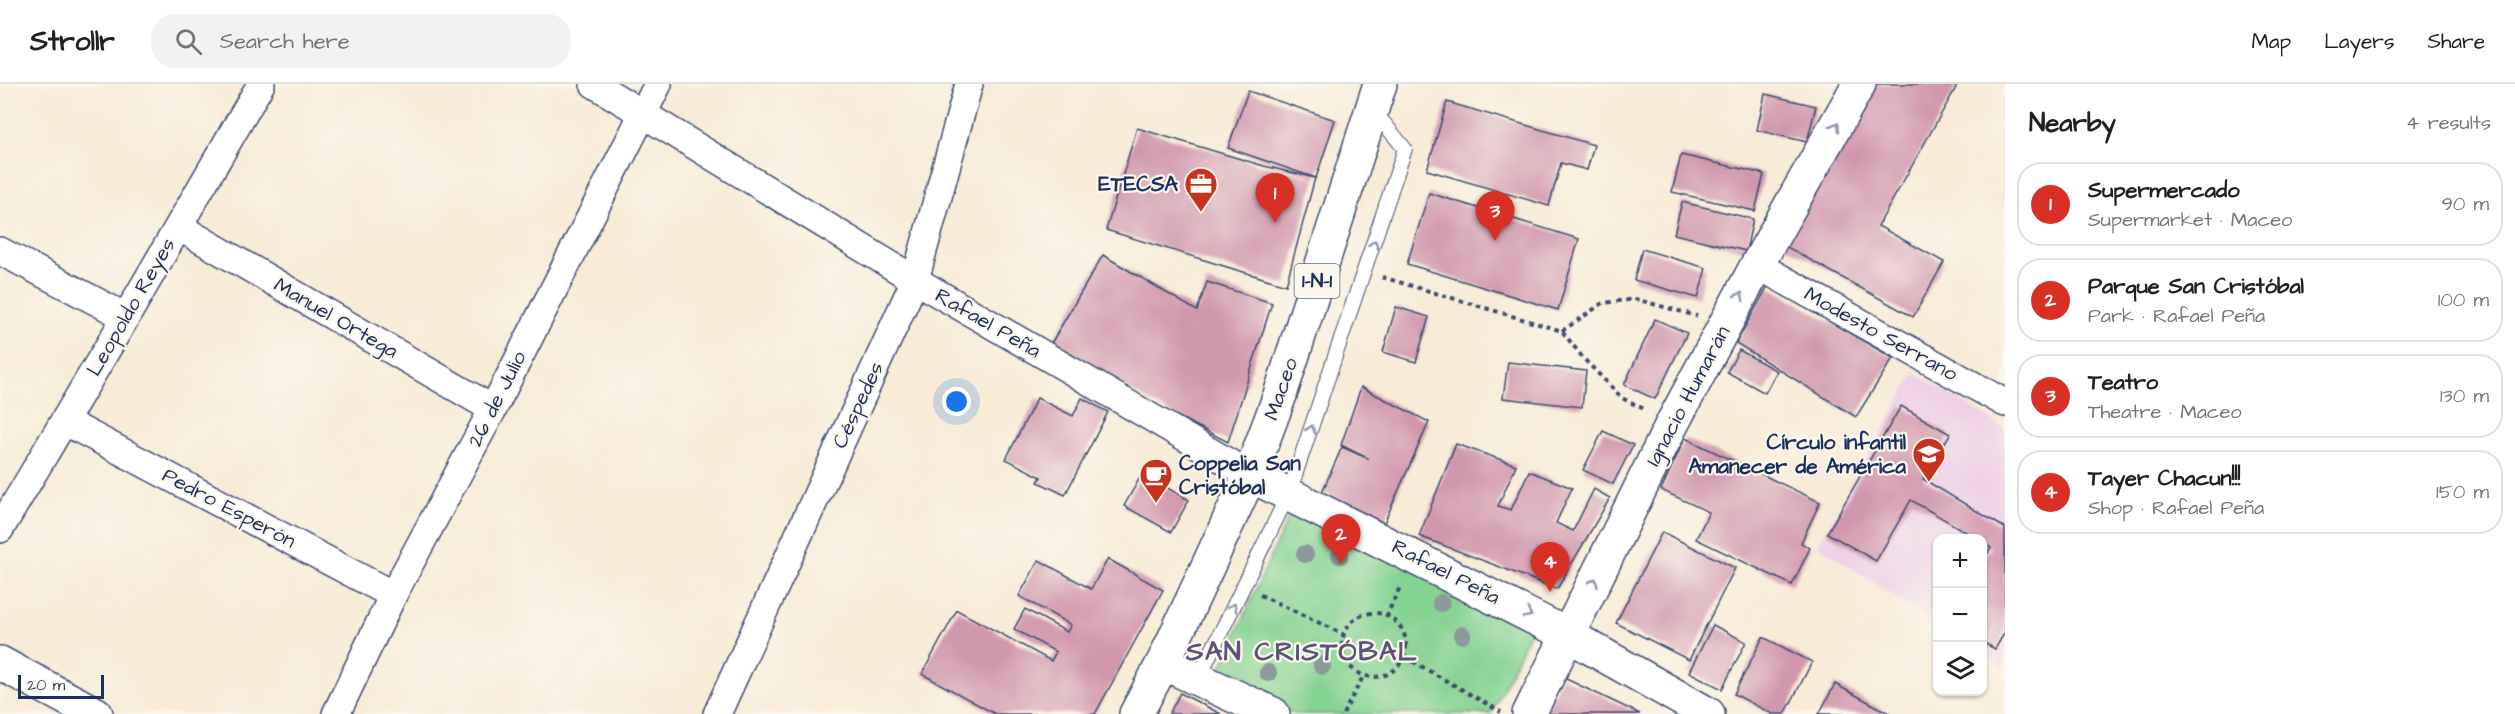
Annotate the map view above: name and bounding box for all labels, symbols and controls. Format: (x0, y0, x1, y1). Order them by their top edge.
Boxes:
search box (151, 14, 571, 68)
text: Strollr (30, 22, 115, 61)
icon: search (172, 25, 205, 58)
text: Search here (220, 26, 350, 57)
text: Map (2251, 27, 2291, 56)
text: Layers (2324, 27, 2394, 56)
text: Share (2427, 27, 2485, 56)
text: Nearby (2029, 105, 2116, 141)
text: 4 results (2406, 109, 2491, 137)
one-way arrow (1828, 122, 1840, 132)
office icon: ETECSA (1183, 166, 1219, 213)
place label: ETECSA (1098, 170, 1179, 199)
pin: 1 (1256, 174, 1294, 223)
text: Supermercado (2088, 175, 2240, 206)
text: 1 (2049, 190, 2052, 218)
text: 90 m (2441, 190, 2489, 218)
pin: 3 (1476, 192, 1514, 241)
text: Supermarket · Maceo (2088, 206, 2292, 234)
street label: Leopoldo Reyes (80, 233, 184, 382)
one-way arrow (1366, 239, 1379, 250)
road number: 1-N-1 (1294, 264, 1340, 298)
street label: Manuel Ortega (267, 271, 404, 367)
text: Parque San Cristóbal (2088, 271, 2304, 302)
street label: Modesto Serrano (1799, 280, 1963, 388)
street label: Rafael Peña (930, 281, 1047, 365)
text: 2 (2045, 286, 2056, 314)
text: 100 m (2438, 286, 2489, 314)
one-way arrow (1733, 292, 1744, 303)
text: Park · Rafael Peña (2088, 302, 2265, 330)
street label: Ignacio Humarán (1639, 321, 1739, 472)
street label: 26 de Julio (460, 346, 534, 452)
street label: Maceo (1257, 354, 1305, 424)
street label: Céspedes (825, 357, 892, 453)
text: Teatro (2088, 367, 2158, 398)
text: 3 (2045, 382, 2056, 410)
text: 130 m (2440, 382, 2489, 410)
your location (942, 387, 971, 416)
text: Theatre · Maceo (2088, 398, 2242, 426)
one-way arrow (1303, 424, 1316, 435)
place label: Círculo infantil Amanecer de América (1689, 428, 1907, 481)
school or university icon: Círculo infantil Amanecer de América (1911, 436, 1947, 483)
place label: Coppelia San Cristóbal (1179, 449, 1301, 502)
cafe icon: Coppelia San Cristóbal (1138, 457, 1174, 504)
street label: Pedro Esperón (157, 461, 301, 556)
text: Tayer Chacun!!! (2088, 463, 2240, 494)
text: 4 (2044, 478, 2057, 506)
text: 150 m (2436, 478, 2489, 506)
text: Shop · Rafael Peña (2088, 494, 2264, 522)
pin: 2 (1322, 514, 1360, 564)
street label: Rafael Peña (1387, 532, 1505, 612)
map controls (1933, 534, 1987, 696)
button: + (1933, 534, 1987, 588)
pin: 4 (1530, 542, 1570, 592)
one-way arrow (1587, 577, 1599, 588)
button: − (1933, 588, 1987, 642)
one-way arrow (1225, 602, 1237, 613)
one-way arrow (1521, 607, 1532, 618)
district label: SAN CRISTÓBAL (1185, 633, 1418, 671)
button: layers (1933, 642, 1987, 696)
scale bar (18, 672, 104, 700)
text: 20 m (27, 674, 65, 696)

